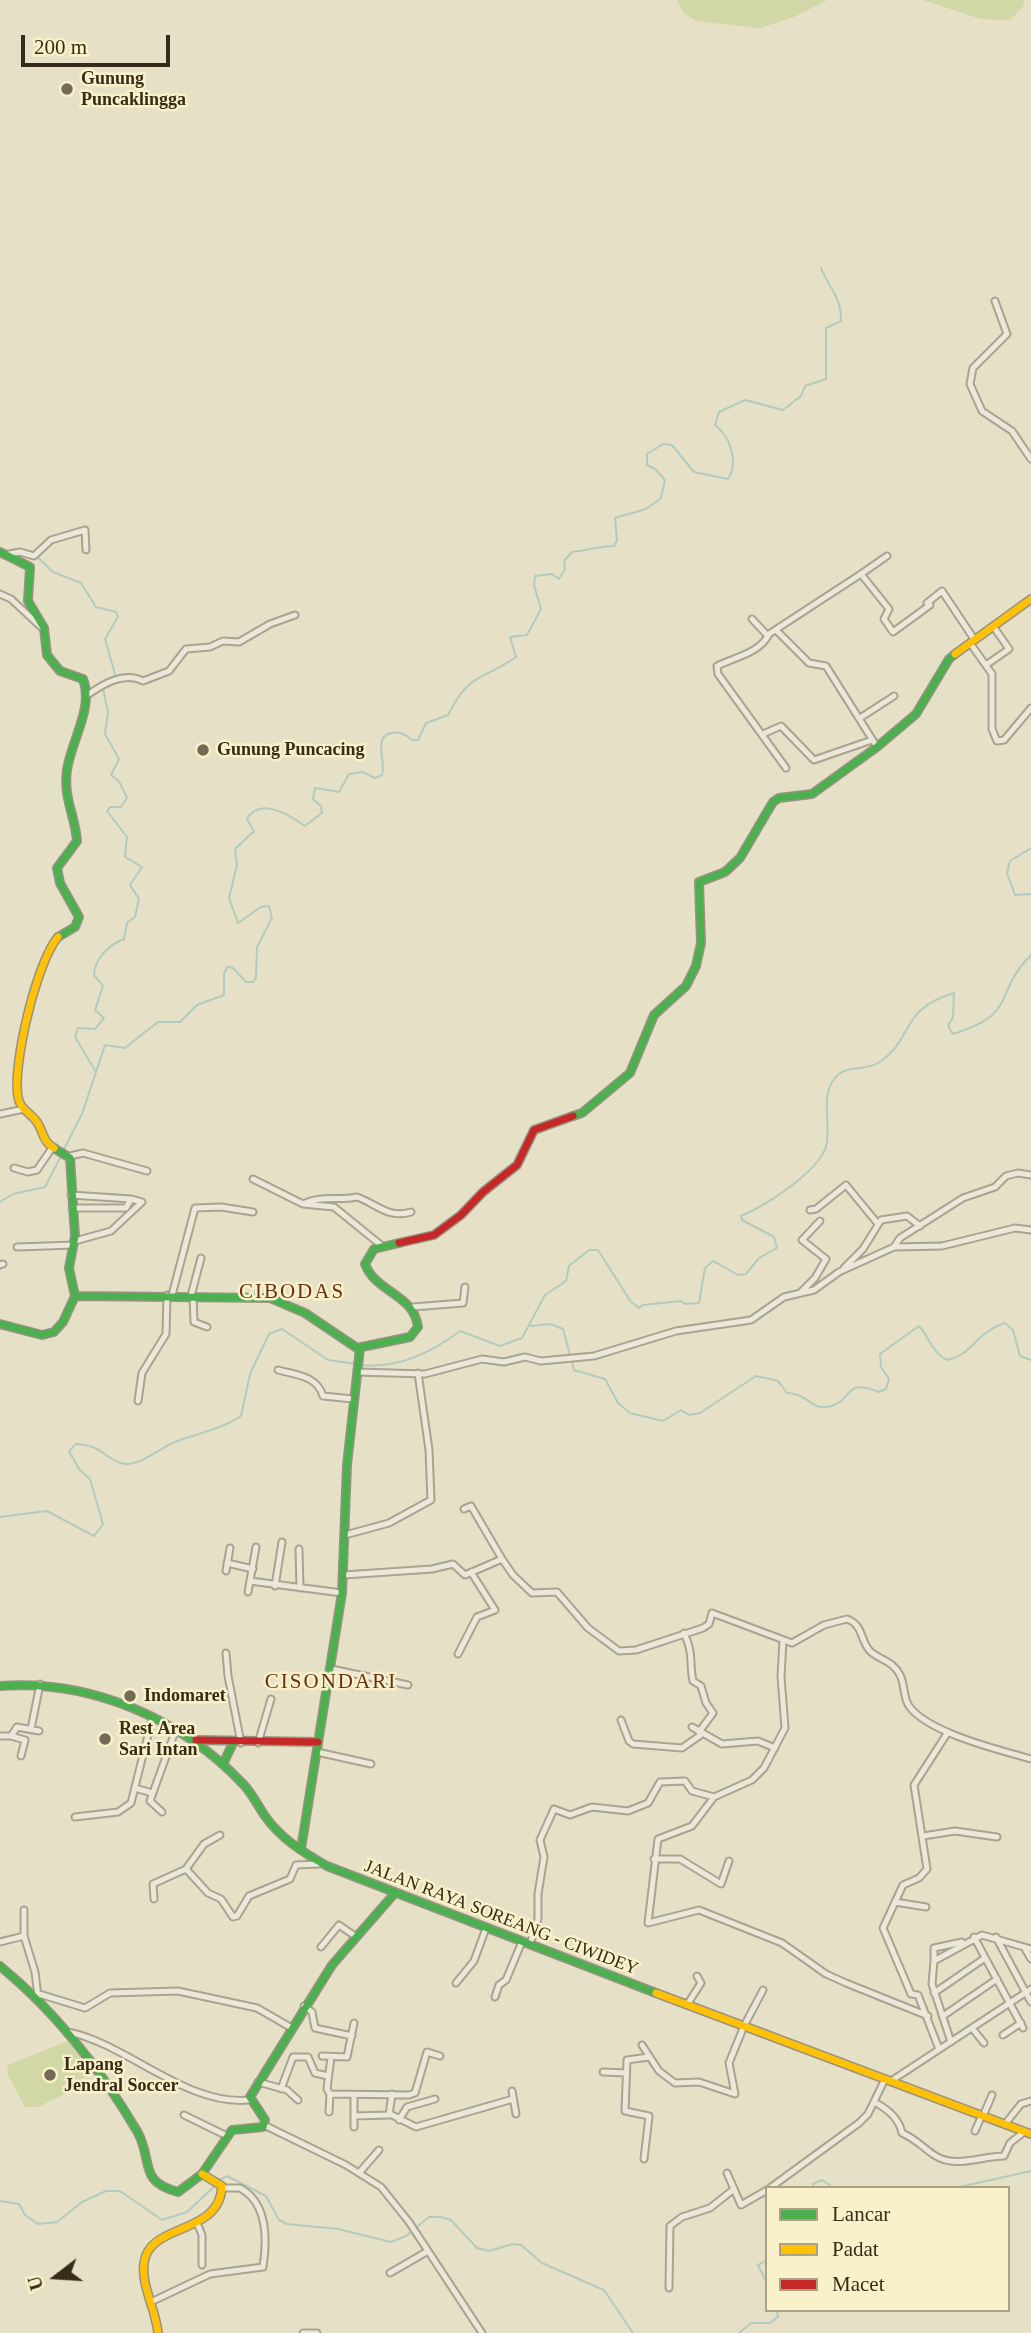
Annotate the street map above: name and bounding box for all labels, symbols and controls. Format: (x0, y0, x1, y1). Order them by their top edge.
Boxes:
scale bar (24, 21, 173, 65)
text: 200 m (34, 35, 87, 59)
place label: Gunung Puncaklingga (81, 68, 186, 110)
marker: Gunung Puncaklingga (59, 81, 75, 97)
place label: Gunung Puncacing (217, 739, 365, 761)
marker: Gunung Puncacing (195, 742, 211, 758)
district label: CIBODAS (240, 1279, 344, 1305)
district label: CISONDARI (266, 1669, 396, 1695)
place label: Indomaret (144, 1685, 226, 1707)
marker: Indomaret (122, 1688, 138, 1704)
place label: Rest Area Sari Intan (119, 1718, 198, 1760)
marker: Rest Area Sari Intan (97, 1731, 113, 1747)
street label: JALAN RAYA SOREANG - CIWIDEY (361, 1856, 641, 1980)
place label: Lapang Jendral Soccer (64, 2054, 178, 2096)
marker: Lapang Jendral Soccer (42, 2067, 58, 2083)
legend (765, 2186, 1010, 2312)
text: Lancar (832, 2202, 890, 2226)
text: Padat (832, 2237, 879, 2261)
north arrow (21, 2242, 91, 2312)
text: Macet (832, 2272, 884, 2296)
text: U (23, 2274, 47, 2293)

